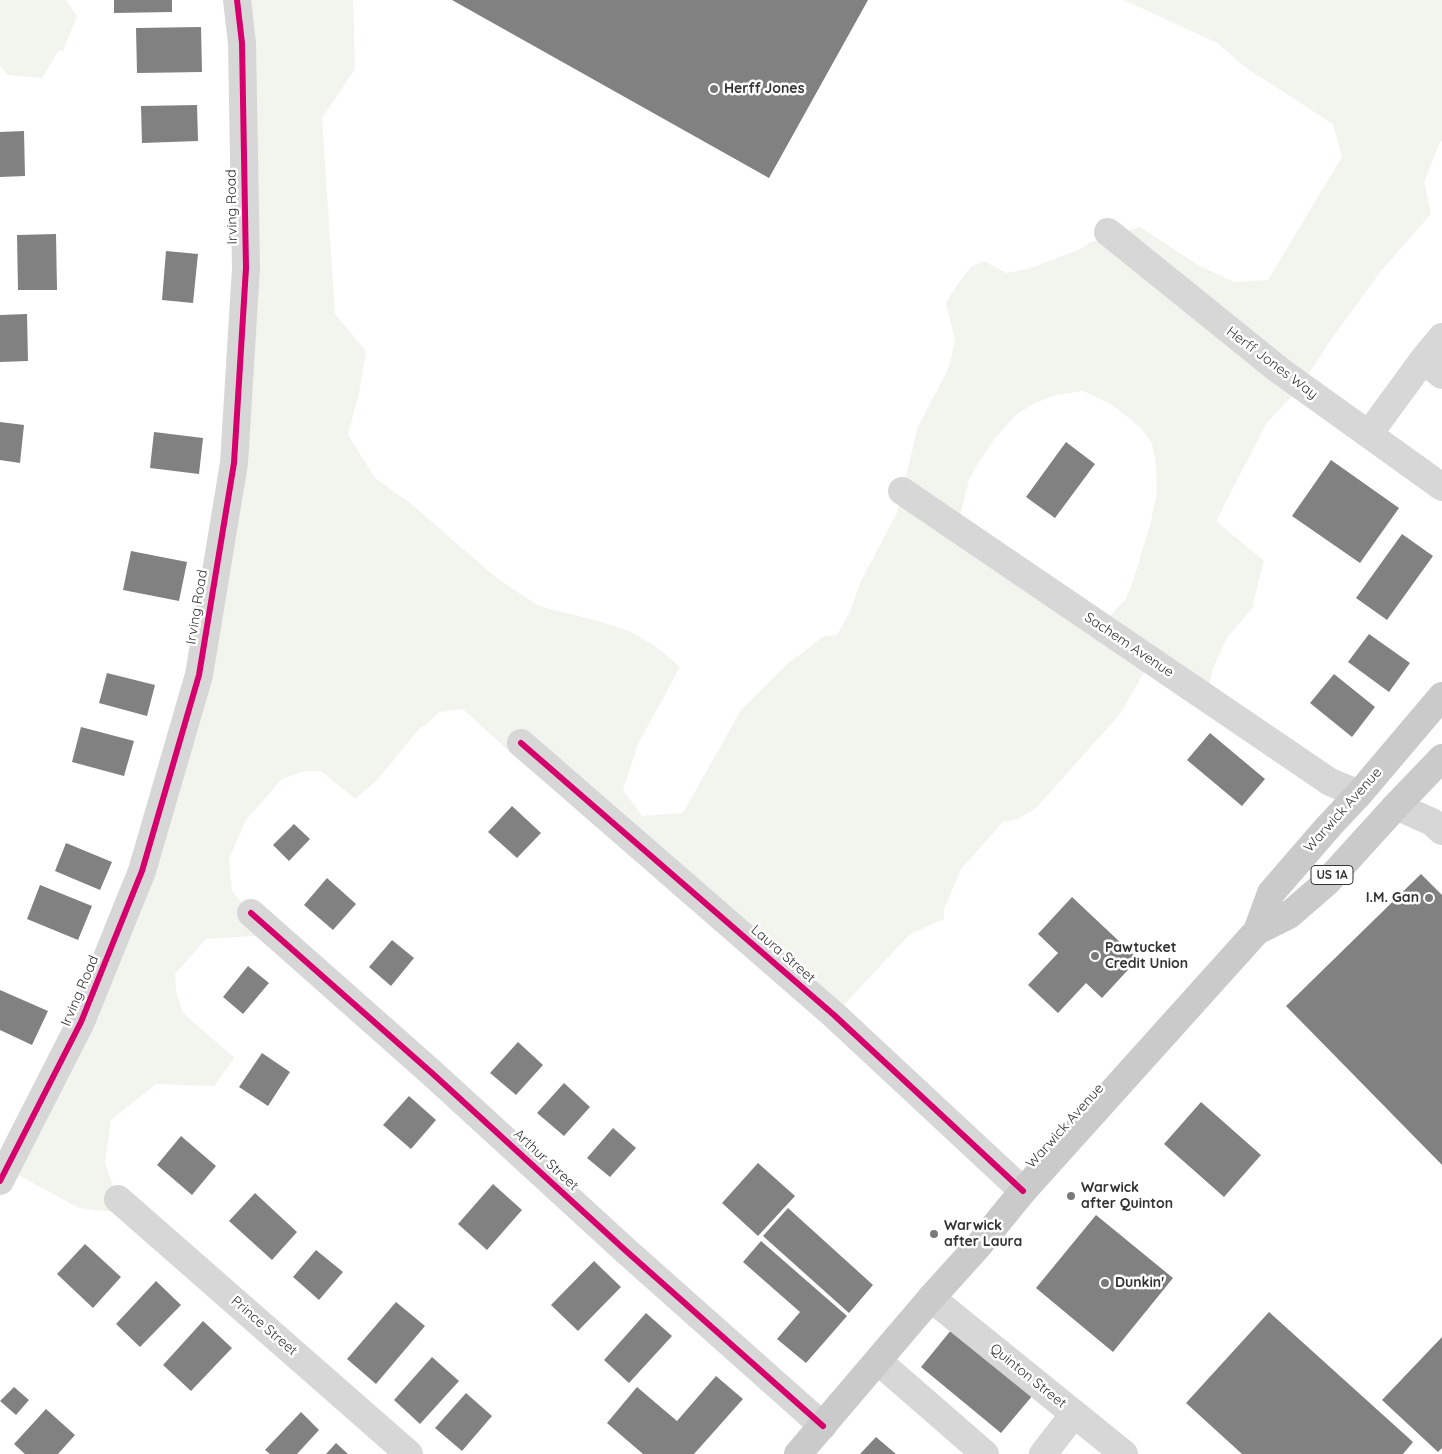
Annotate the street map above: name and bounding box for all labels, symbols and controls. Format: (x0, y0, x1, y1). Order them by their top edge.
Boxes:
place label: Herff Jones (724, 81, 804, 97)
marker: Herff Jones (708, 83, 720, 95)
street label: Irving Road (223, 169, 241, 245)
street label: Herff Jones Way (1223, 323, 1321, 403)
street label: Irving Road (183, 568, 211, 646)
street label: Sachem Avenue (1081, 609, 1177, 681)
street label: Warwick Avenue (1301, 764, 1385, 856)
road number: US 1A (1311, 866, 1353, 884)
place label: I.M. Gan (1366, 890, 1419, 906)
marker: I.M. Gan (1423, 892, 1435, 904)
street label: Laura Street (747, 922, 819, 986)
place label: Pawtucket Credit Union (1105, 940, 1188, 972)
marker: Pawtucket Credit Union (1089, 950, 1101, 962)
street label: Irving Road (58, 953, 102, 1029)
street label: Warwick Avenue (1023, 1080, 1107, 1172)
street label: Arthur Street (510, 1126, 582, 1194)
place label: Warwick after Quinton (1081, 1180, 1173, 1212)
marker: Warwick after Quinton (1065, 1190, 1077, 1202)
place label: Warwick after Laura (944, 1218, 1022, 1250)
marker: Warwick after Laura (928, 1228, 940, 1240)
place label: Dunkin' (1115, 1275, 1164, 1291)
marker: Dunkin' (1099, 1277, 1111, 1289)
street label: Prince Street (228, 1293, 300, 1359)
street label: Quinton Street (986, 1340, 1070, 1412)

